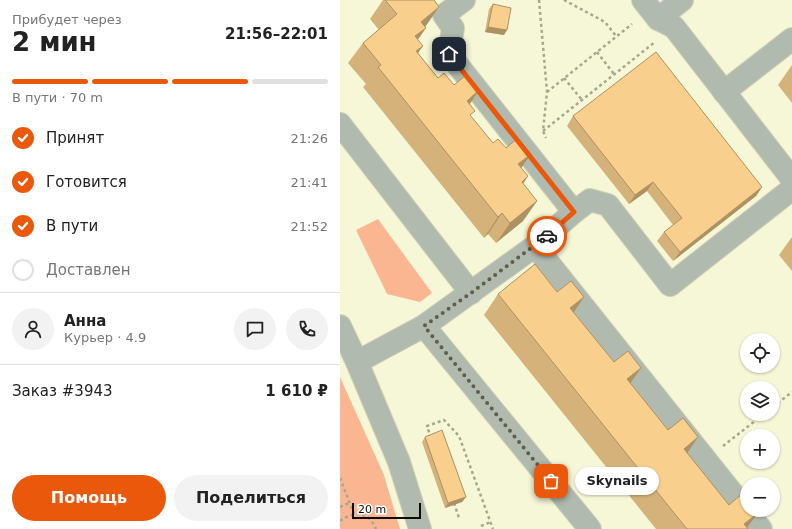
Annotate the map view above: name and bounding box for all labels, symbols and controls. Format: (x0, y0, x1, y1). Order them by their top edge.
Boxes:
text: Прибудет через (12, 12, 122, 27)
text: 21:56–22:01 (225, 25, 328, 43)
text: 2 мин (12, 27, 97, 57)
pin (432, 37, 466, 71)
icon: home (438, 43, 460, 65)
text: В пути · 70 m (12, 90, 103, 105)
icon: check (12, 127, 34, 149)
text: Принят (46, 129, 104, 147)
text: 21:26 (291, 131, 328, 146)
icon: check (12, 171, 34, 193)
text: Готовится (46, 173, 127, 191)
text: 21:41 (291, 175, 328, 190)
icon: check (12, 215, 34, 237)
courier (527, 216, 567, 256)
text: В пути (46, 217, 98, 235)
text: 21:52 (291, 219, 328, 234)
icon: car (536, 225, 558, 247)
text: Доставлен (46, 261, 131, 279)
button: person (12, 308, 54, 350)
button: chat (234, 308, 276, 350)
button: phone (286, 308, 328, 350)
text: Анна (64, 312, 106, 330)
text: Курьер · 4.9 (64, 330, 146, 345)
map controls (740, 333, 780, 517)
button: locate (740, 333, 780, 373)
button: layers (740, 381, 780, 421)
text: Заказ #3943 (12, 382, 113, 400)
text: 1 610 ₽ (265, 382, 328, 400)
button: + (740, 429, 780, 469)
pin (534, 464, 568, 498)
callout: Skynails (575, 467, 659, 495)
icon: bag (540, 470, 562, 492)
text: Skynails (586, 473, 648, 488)
button: Помощь (12, 475, 166, 521)
button: Поделиться (174, 475, 328, 521)
button: − (740, 477, 780, 517)
scale bar (352, 501, 421, 520)
text: 20 m (358, 503, 386, 516)

